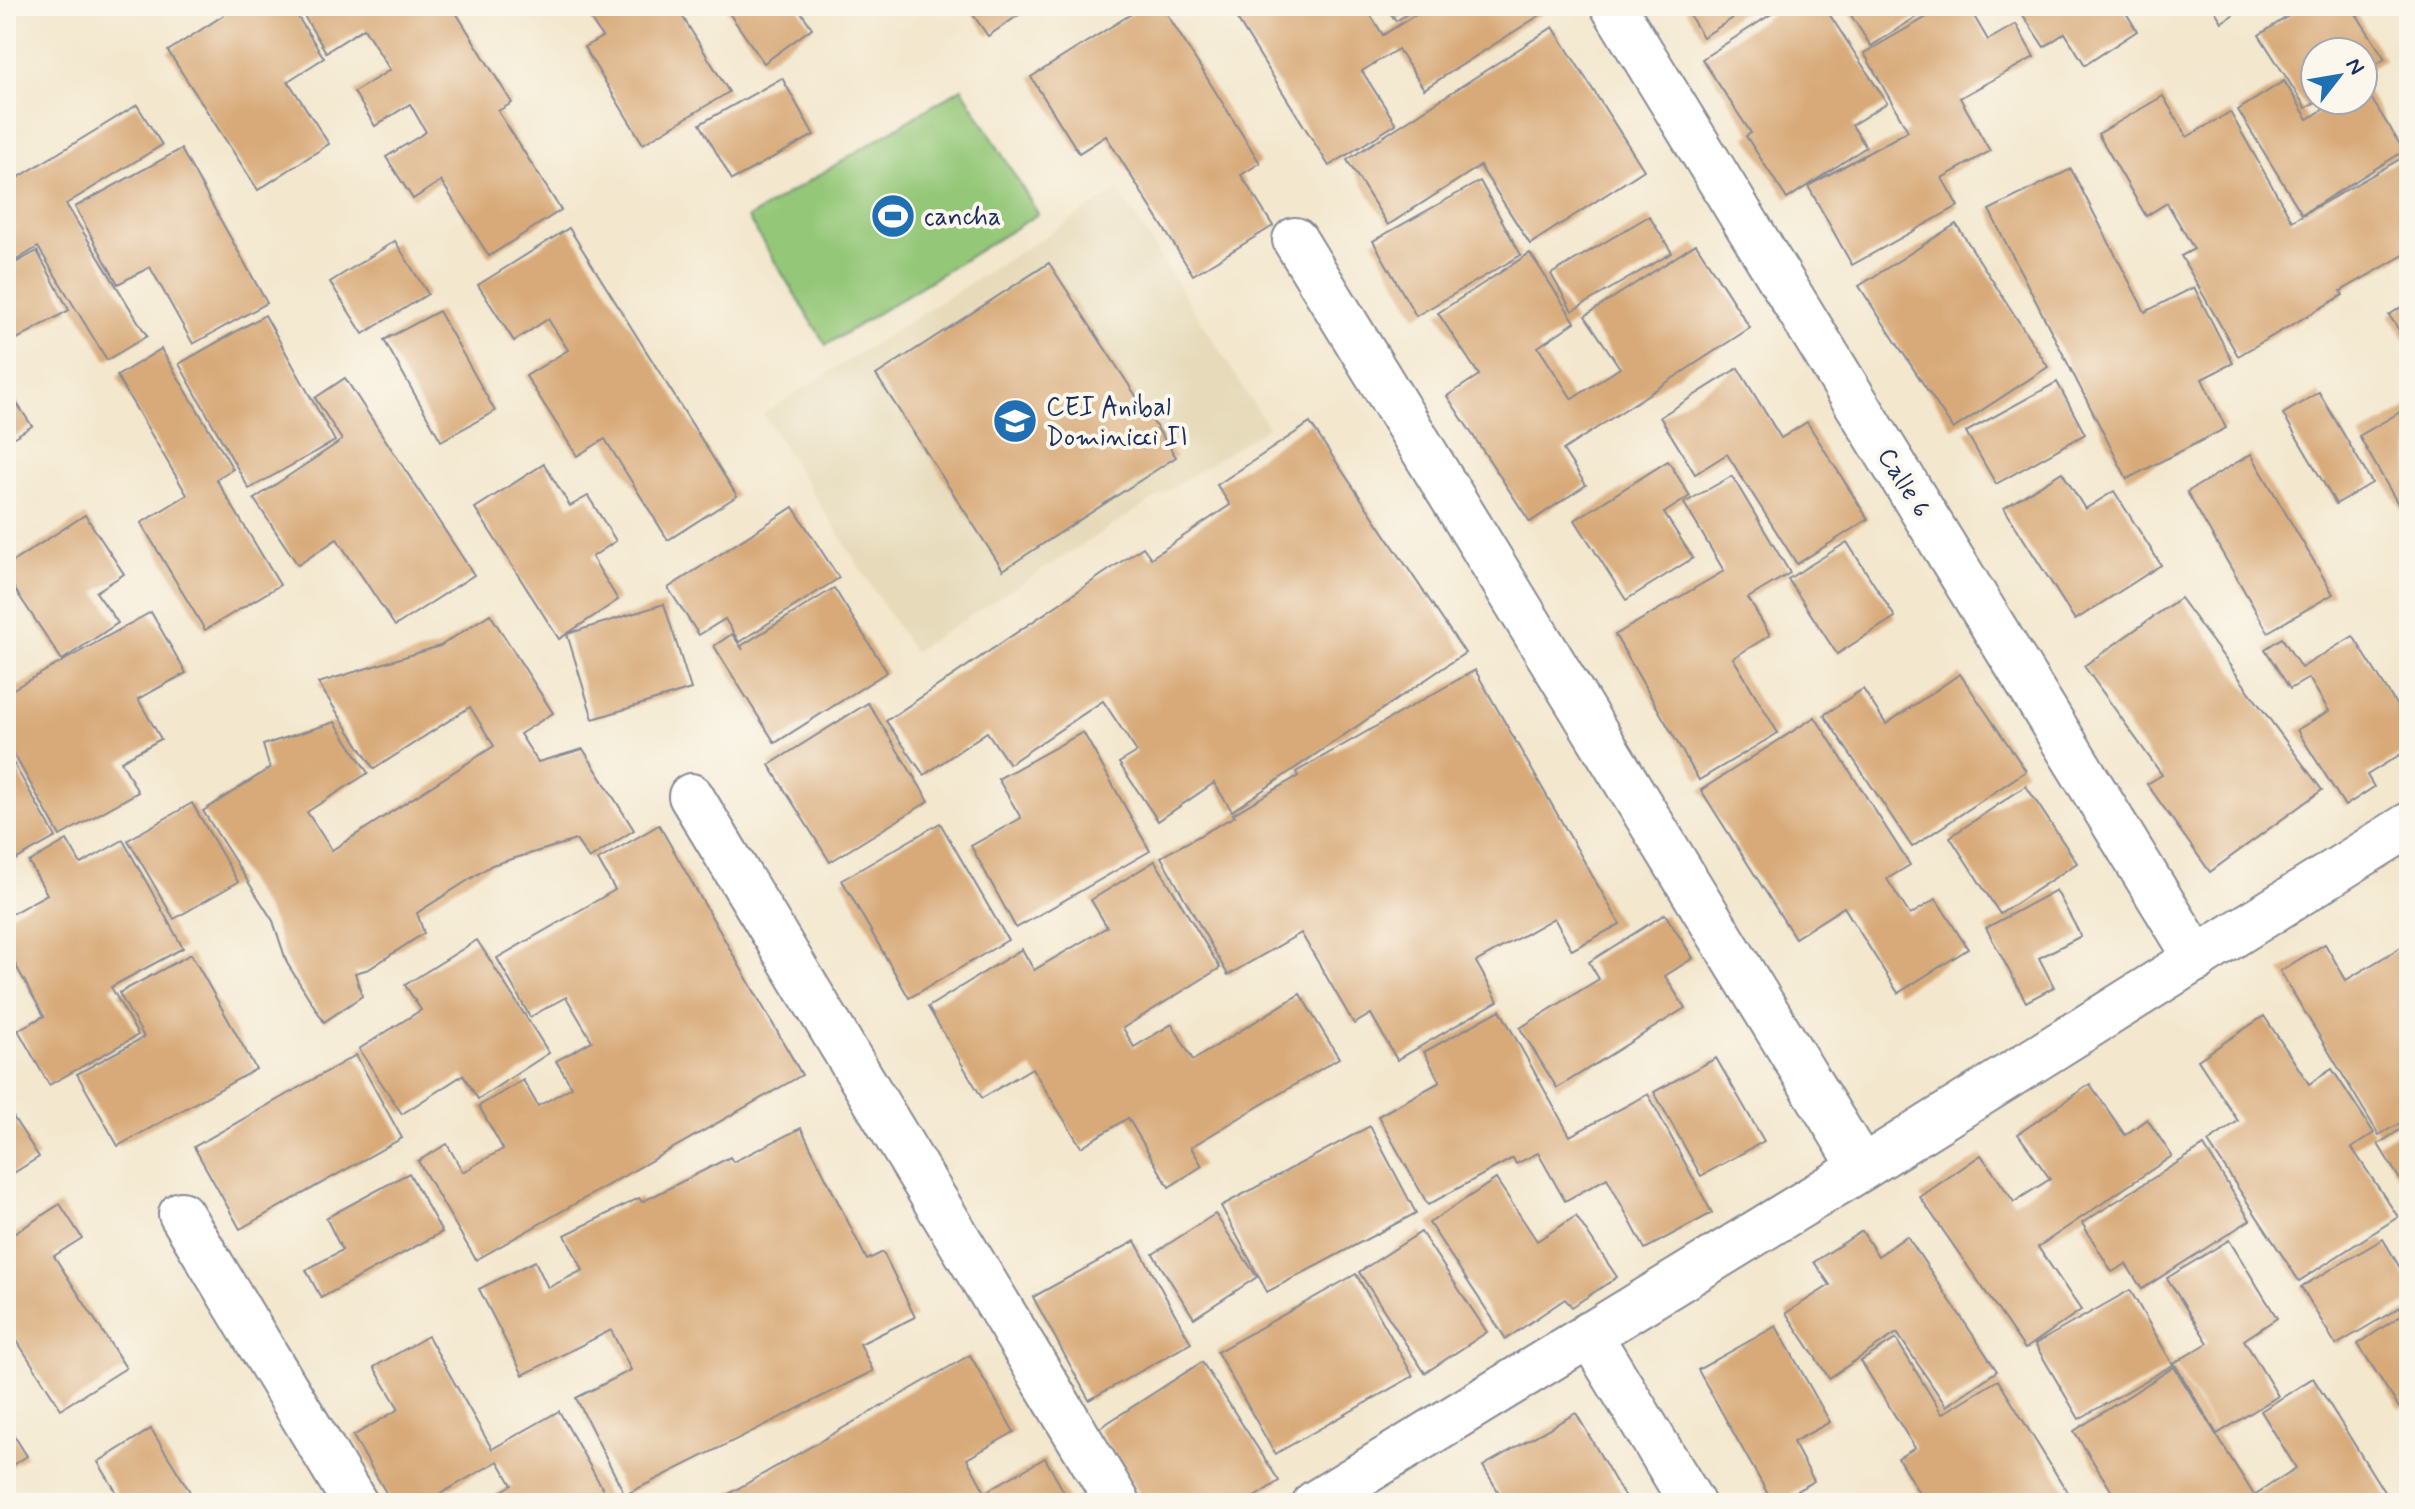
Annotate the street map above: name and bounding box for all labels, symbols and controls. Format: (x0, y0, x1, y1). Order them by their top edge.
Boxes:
north arrow (2299, 36, 2379, 116)
text: N (2339, 53, 2370, 80)
sports icon: cancha (869, 192, 917, 240)
place label: cancha (924, 201, 1001, 235)
place label: CEI Anibal Dominicci II (1046, 391, 1188, 455)
school or university icon: CEI Anibal Dominicci II (991, 397, 1039, 445)
street label: Calle 6 (1869, 442, 1938, 524)

